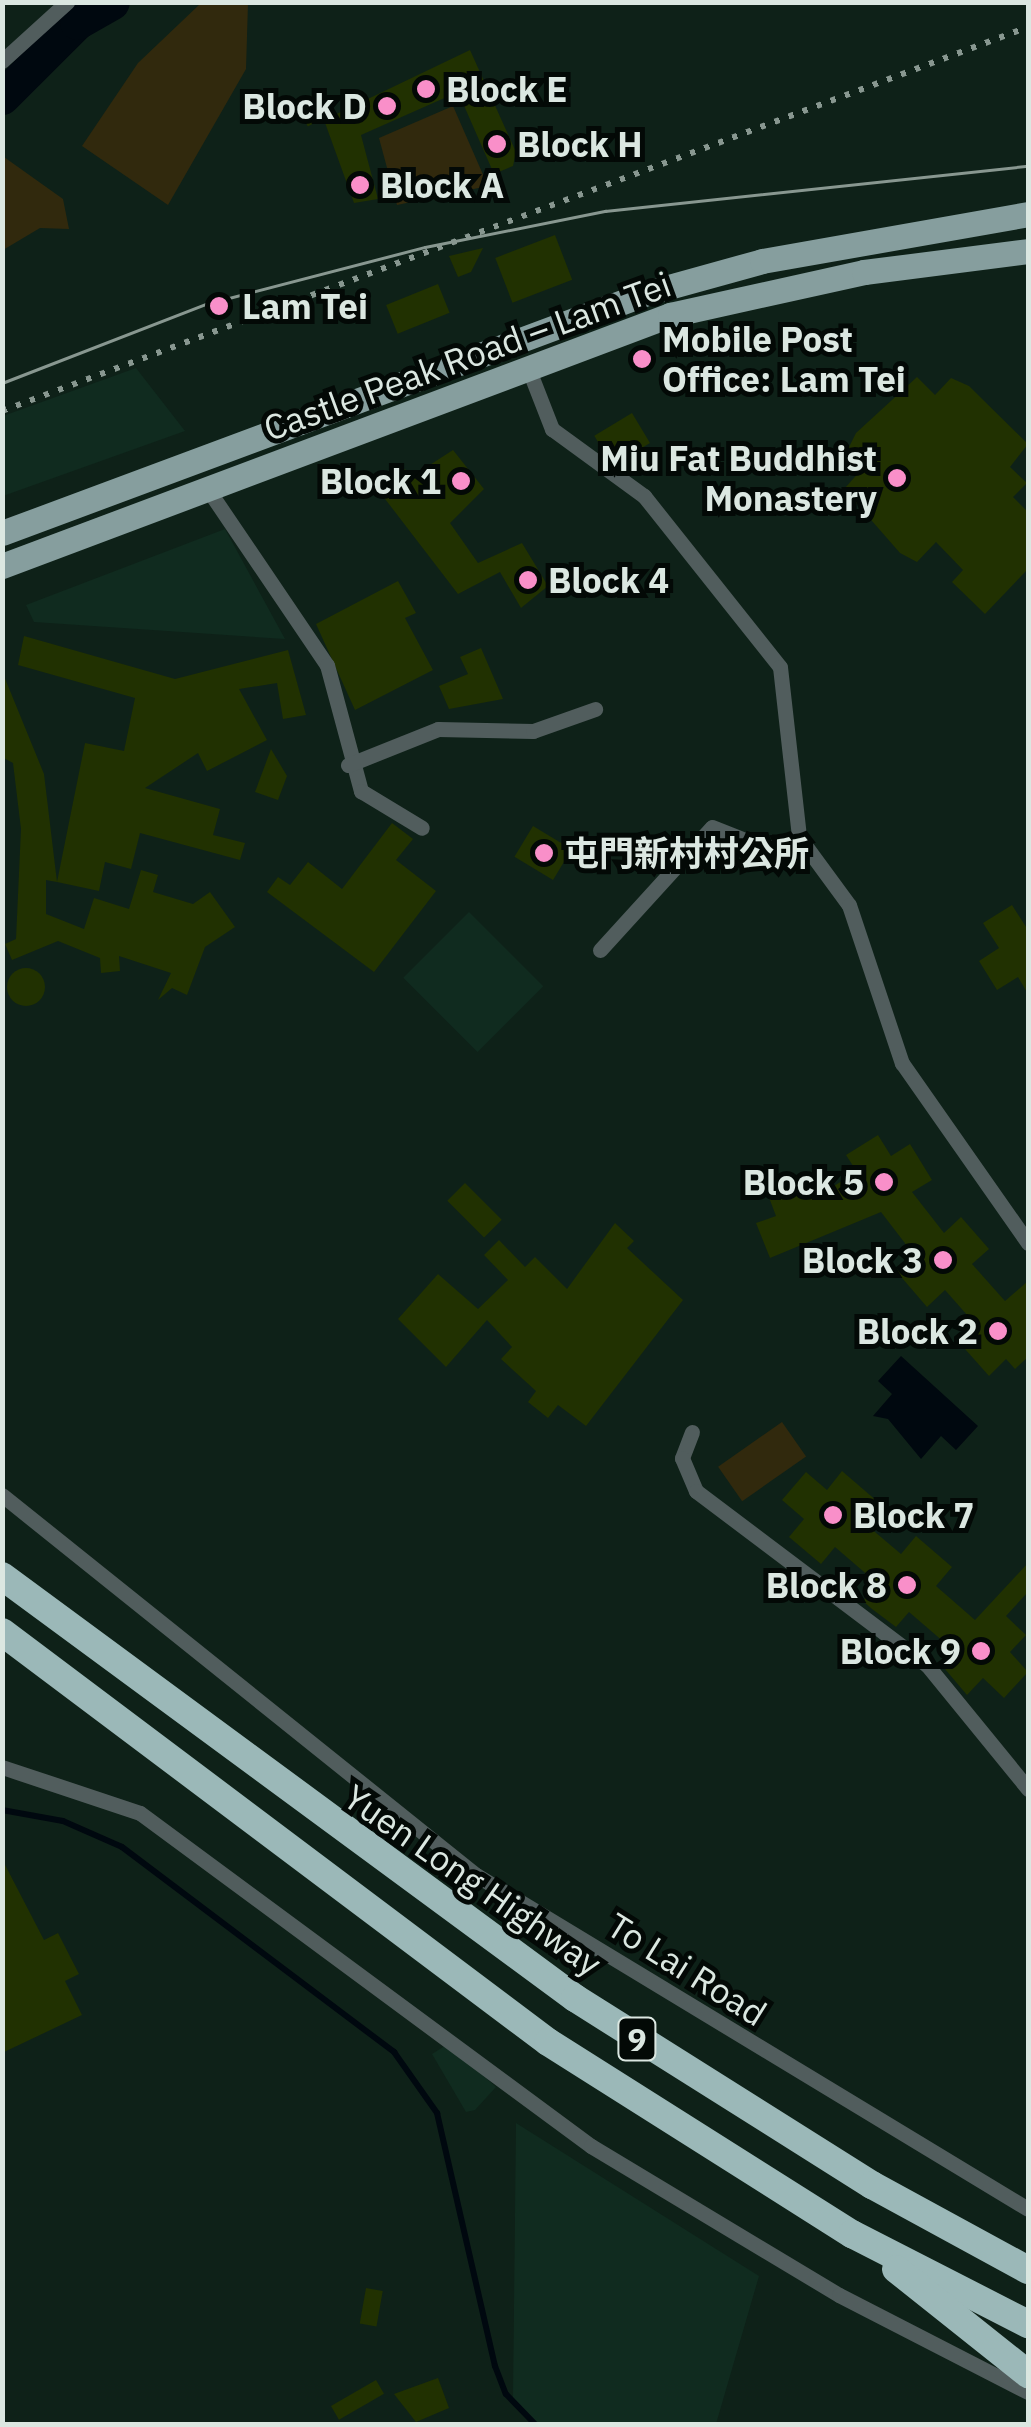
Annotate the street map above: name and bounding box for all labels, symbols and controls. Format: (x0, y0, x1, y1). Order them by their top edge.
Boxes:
place label: Block E (446, 68, 567, 110)
marker: Block E (415, 78, 437, 100)
place label: Block D (242, 85, 367, 127)
marker: Block D (376, 95, 398, 117)
place label: Block H (517, 123, 643, 165)
marker: Block H (486, 133, 508, 155)
place label: Block A (380, 164, 504, 206)
marker: Block A (349, 174, 371, 196)
street label: Castle Peak Road – Lam Tei (258, 263, 676, 449)
place label: Lam Tei (242, 285, 368, 327)
marker: Lam Tei (206, 293, 232, 319)
place label: Mobile Post Office: Lam Tei (662, 318, 906, 400)
marker: Mobile Post Office: Lam Tei (631, 348, 653, 370)
place label: Miu Fat Buddhist Monastery (600, 437, 877, 519)
place label: Block 1 (320, 460, 441, 502)
marker: Miu Fat Buddhist Monastery (886, 467, 908, 489)
marker: Block 1 (450, 470, 472, 492)
place label: Block 4 (548, 559, 669, 601)
marker: Block 4 (517, 569, 539, 591)
place label: 屯門新村村公所 (564, 832, 809, 874)
marker: 屯門新村村公所 (533, 842, 555, 864)
place label: Block 5 (743, 1161, 864, 1203)
marker: Block 5 (873, 1171, 895, 1193)
place label: Block 3 (802, 1239, 923, 1281)
marker: Block 3 (932, 1249, 954, 1271)
place label: Block 2 (857, 1310, 978, 1352)
marker: Block 2 (987, 1320, 1009, 1342)
place label: Block 7 (853, 1494, 974, 1536)
marker: Block 7 (822, 1504, 844, 1526)
place label: Block 8 (766, 1564, 887, 1606)
marker: Block 8 (896, 1574, 918, 1596)
place label: Block 9 (840, 1630, 961, 1672)
marker: Block 9 (970, 1640, 992, 1662)
street label: Yuen Long Highway (336, 1775, 610, 1985)
street label: To Lai Road (600, 1904, 774, 2034)
road number: 9 (617, 2012, 657, 2066)

